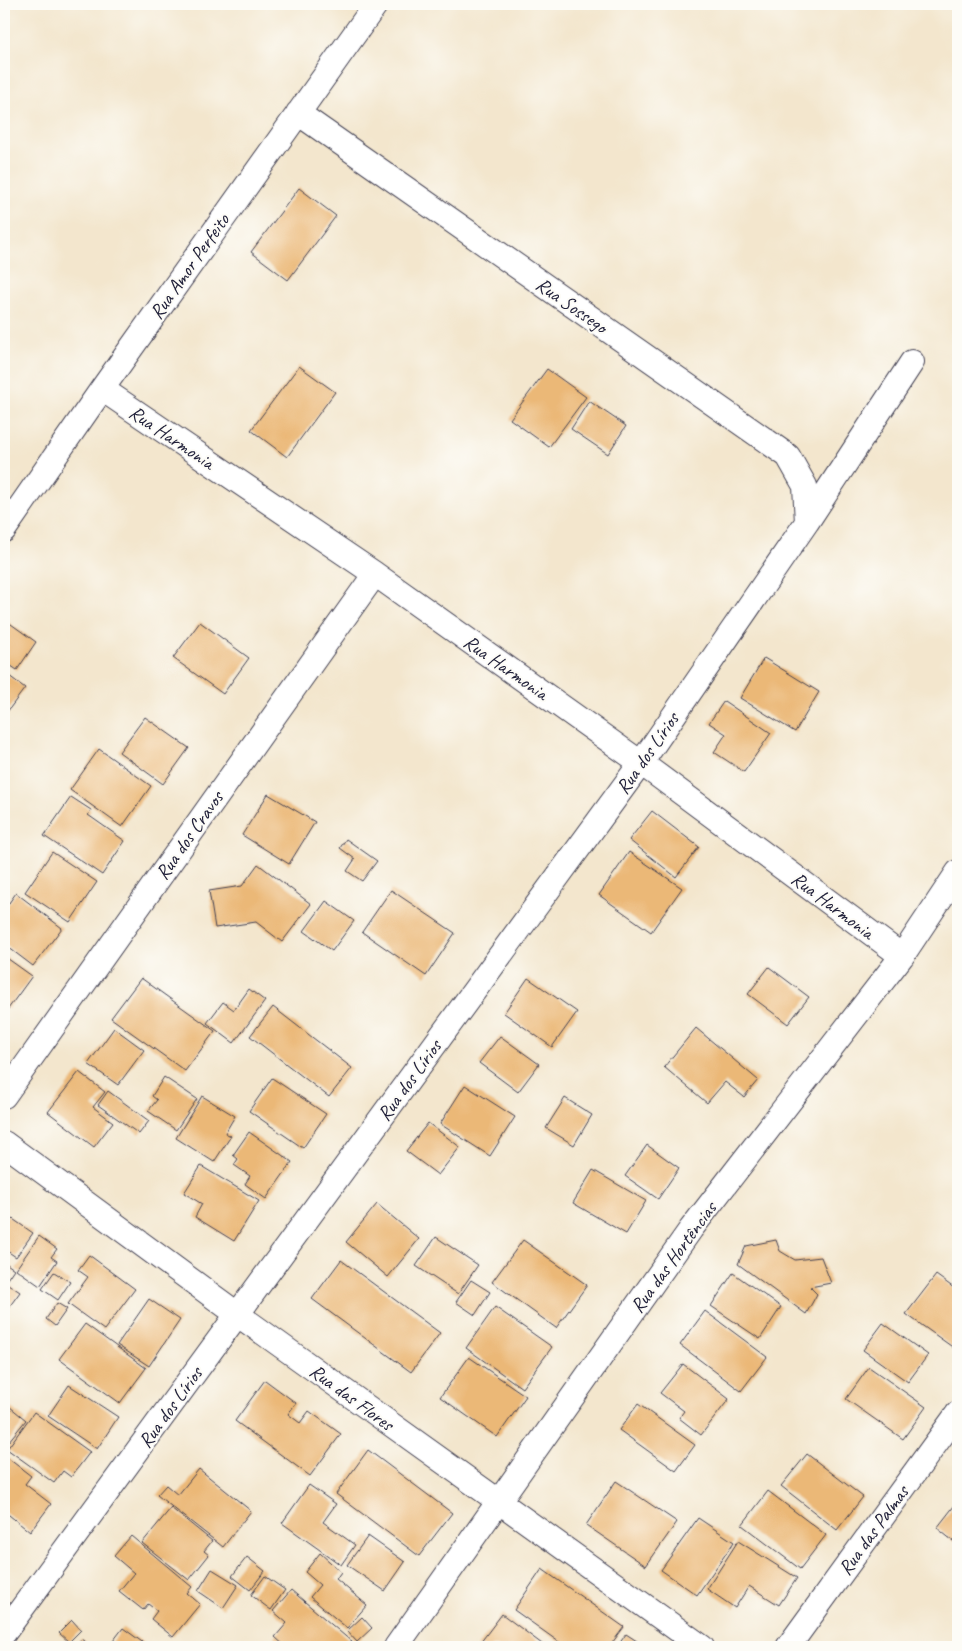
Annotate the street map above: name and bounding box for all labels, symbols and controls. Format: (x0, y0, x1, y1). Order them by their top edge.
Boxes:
street label: Rua Amor Perfeito (144, 208, 235, 324)
street label: Rua Sossego (531, 272, 614, 340)
street label: Rua Harmonia (124, 400, 221, 476)
street label: Rua Harmonia (459, 629, 554, 707)
street label: Rua dos Lírios (610, 706, 686, 799)
street label: Rua dos Cravos (150, 784, 230, 884)
street label: Rua Harmonia (786, 866, 881, 946)
street label: Rua dos Lírios (372, 1033, 448, 1126)
street label: Rua das Hortências (625, 1195, 723, 1318)
street label: Rua das Flores (305, 1358, 401, 1438)
street label: Rua dos Lírios (133, 1360, 209, 1453)
street label: Rua das Palmas (833, 1479, 916, 1580)

